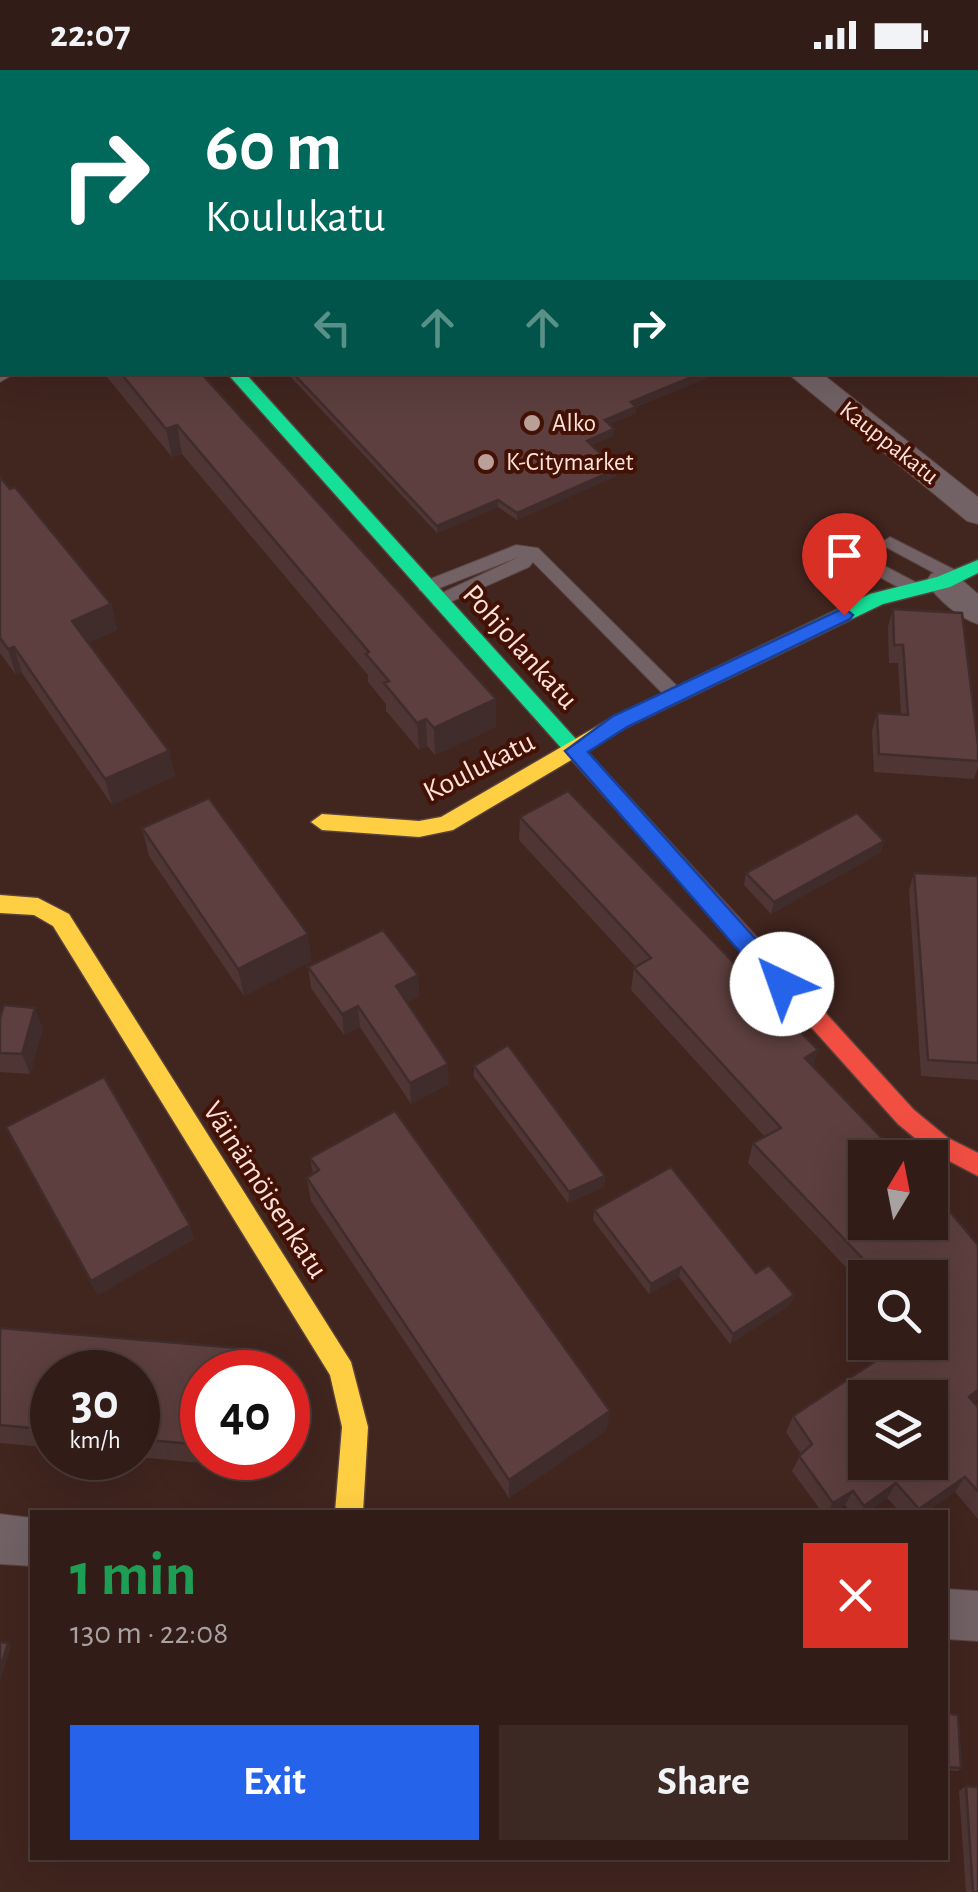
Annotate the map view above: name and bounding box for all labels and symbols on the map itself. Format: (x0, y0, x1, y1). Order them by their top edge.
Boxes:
street label: Kauppakatu (835, 397, 943, 489)
place label: Alko (552, 411, 596, 436)
marker: Alko (521, 412, 543, 434)
place label: K-Citymarket (506, 450, 633, 475)
marker: K-Citymarket (475, 451, 497, 473)
pin (802, 513, 887, 616)
street label: Pohjolankatu (457, 579, 583, 715)
street label: Koulukatu (419, 726, 539, 808)
position arrow (730, 932, 834, 1036)
street label: Väinämöisenkatu (197, 1096, 333, 1284)
north arrow (848, 1140, 948, 1240)
speed limit sign: 40 (180, 1350, 310, 1480)

